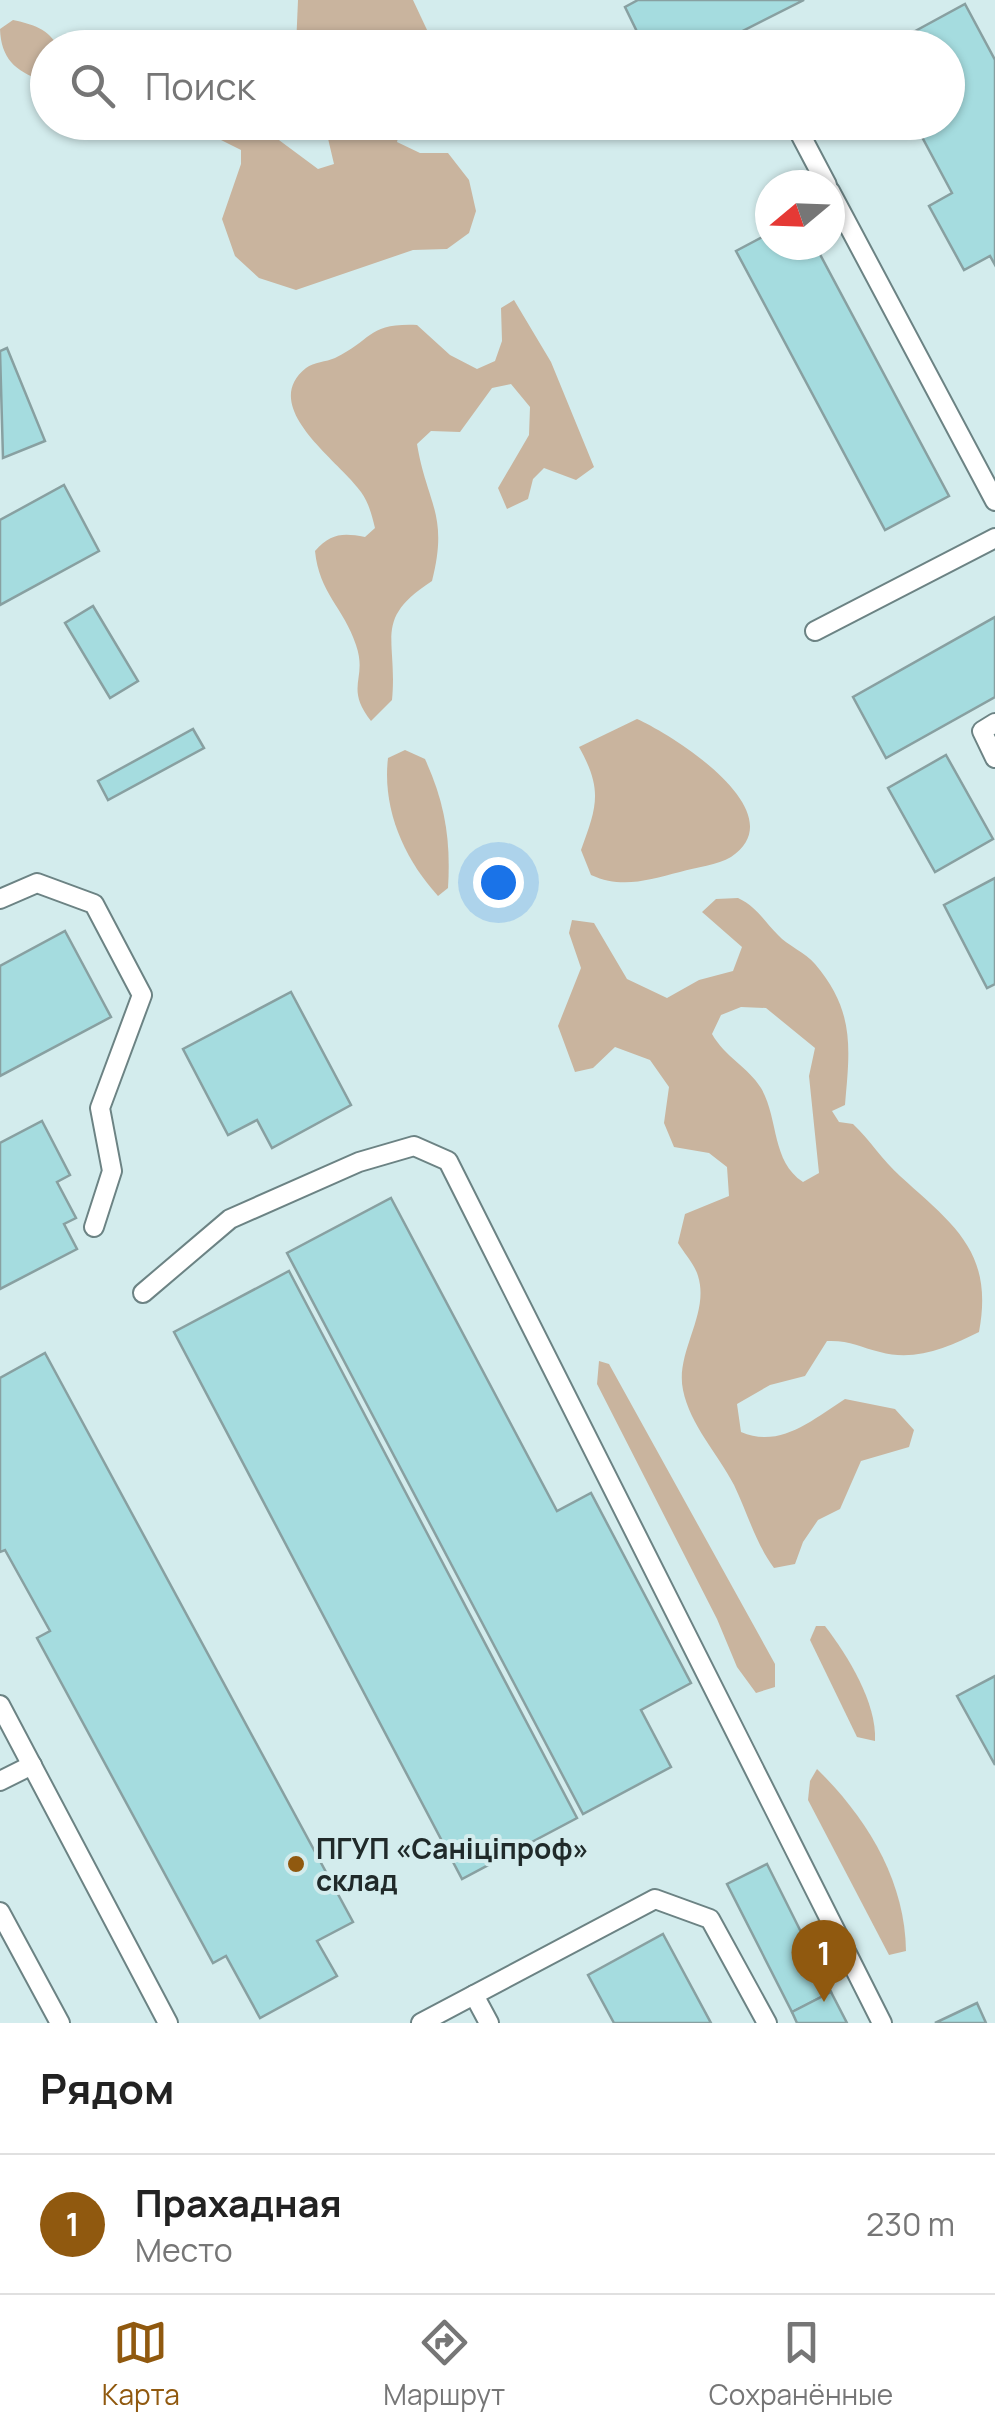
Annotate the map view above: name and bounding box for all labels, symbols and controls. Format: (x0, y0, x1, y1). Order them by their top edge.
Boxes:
search box (30, 30, 965, 140)
icon: search (65, 58, 120, 113)
text: Поиск (145, 59, 255, 111)
north arrow (755, 170, 845, 260)
your location (473, 857, 524, 908)
place label: ПГУП «Саніціпроф» склад (316, 1829, 589, 1899)
marker: ПГУП «Саніціпроф» склад (285, 1853, 307, 1875)
pin: 1 (792, 1920, 856, 2002)
text: Рядом (40, 2059, 174, 2117)
text: Прахадная (135, 2176, 342, 2228)
text: 1 (65, 2202, 80, 2246)
text: 230 m (866, 2202, 955, 2246)
text: Место (135, 2228, 233, 2272)
tab: Карта (102, 2315, 180, 2413)
tab: Маршрут (383, 2315, 505, 2413)
tab: Сохранённые (709, 2315, 893, 2413)

